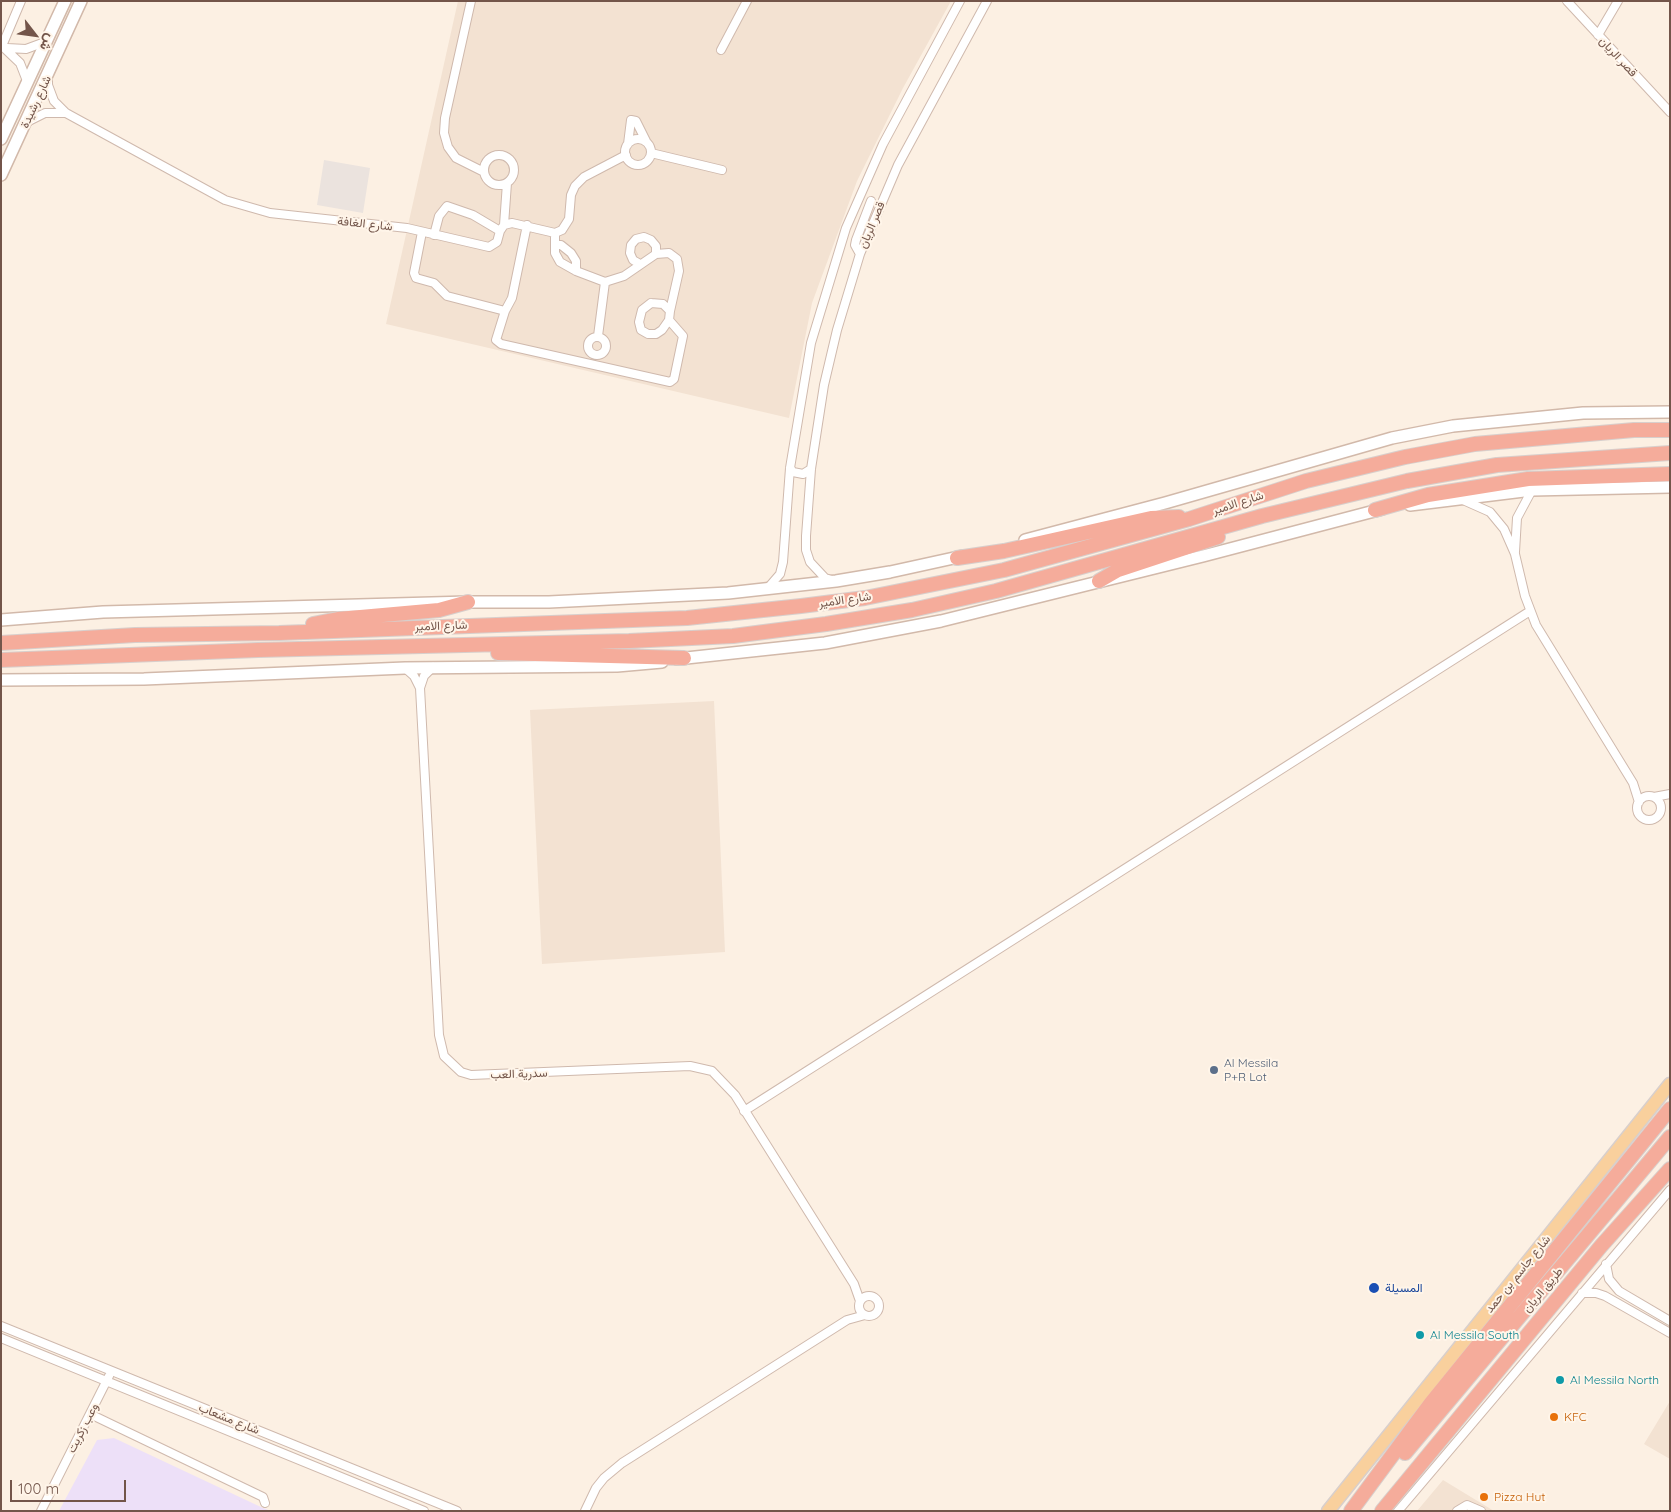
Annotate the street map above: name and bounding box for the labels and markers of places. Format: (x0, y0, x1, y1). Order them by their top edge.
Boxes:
place label: Al Messila P+R Lot (1224, 1056, 1278, 1084)
marker: Al Messila P+R Lot (1208, 1064, 1220, 1076)
marker: المسيلة (1367, 1281, 1381, 1295)
place label: المسيلة (1385, 1281, 1423, 1295)
place label: Al Messila South (1430, 1328, 1519, 1342)
marker: Al Messila South (1414, 1329, 1426, 1341)
place label: Al Messila North (1570, 1373, 1659, 1387)
marker: Al Messila North (1554, 1374, 1566, 1386)
place label: KFC (1564, 1410, 1587, 1424)
marker: KFC (1548, 1411, 1560, 1423)
place label: Pizza Hut (1494, 1490, 1545, 1504)
marker: Pizza Hut (1478, 1491, 1490, 1503)

